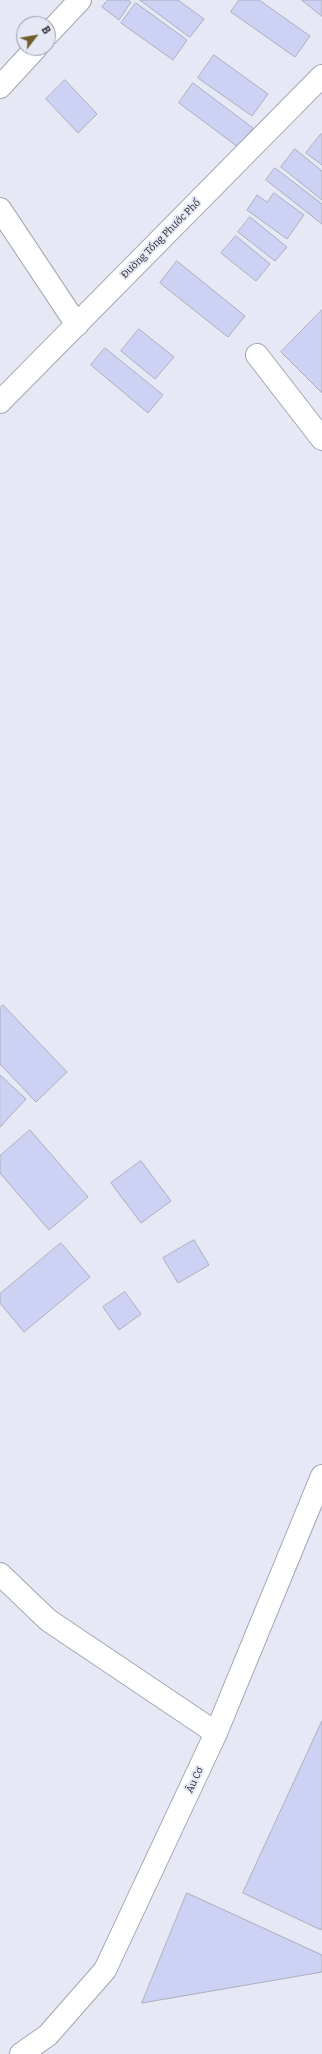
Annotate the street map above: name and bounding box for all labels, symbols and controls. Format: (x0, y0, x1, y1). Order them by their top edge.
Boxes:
north arrow (16, 16, 56, 56)
text: B (38, 24, 53, 36)
street label: Đường Tống Phước Phổ (119, 197, 203, 281)
street label: Âu Cơ (184, 1765, 206, 1795)

